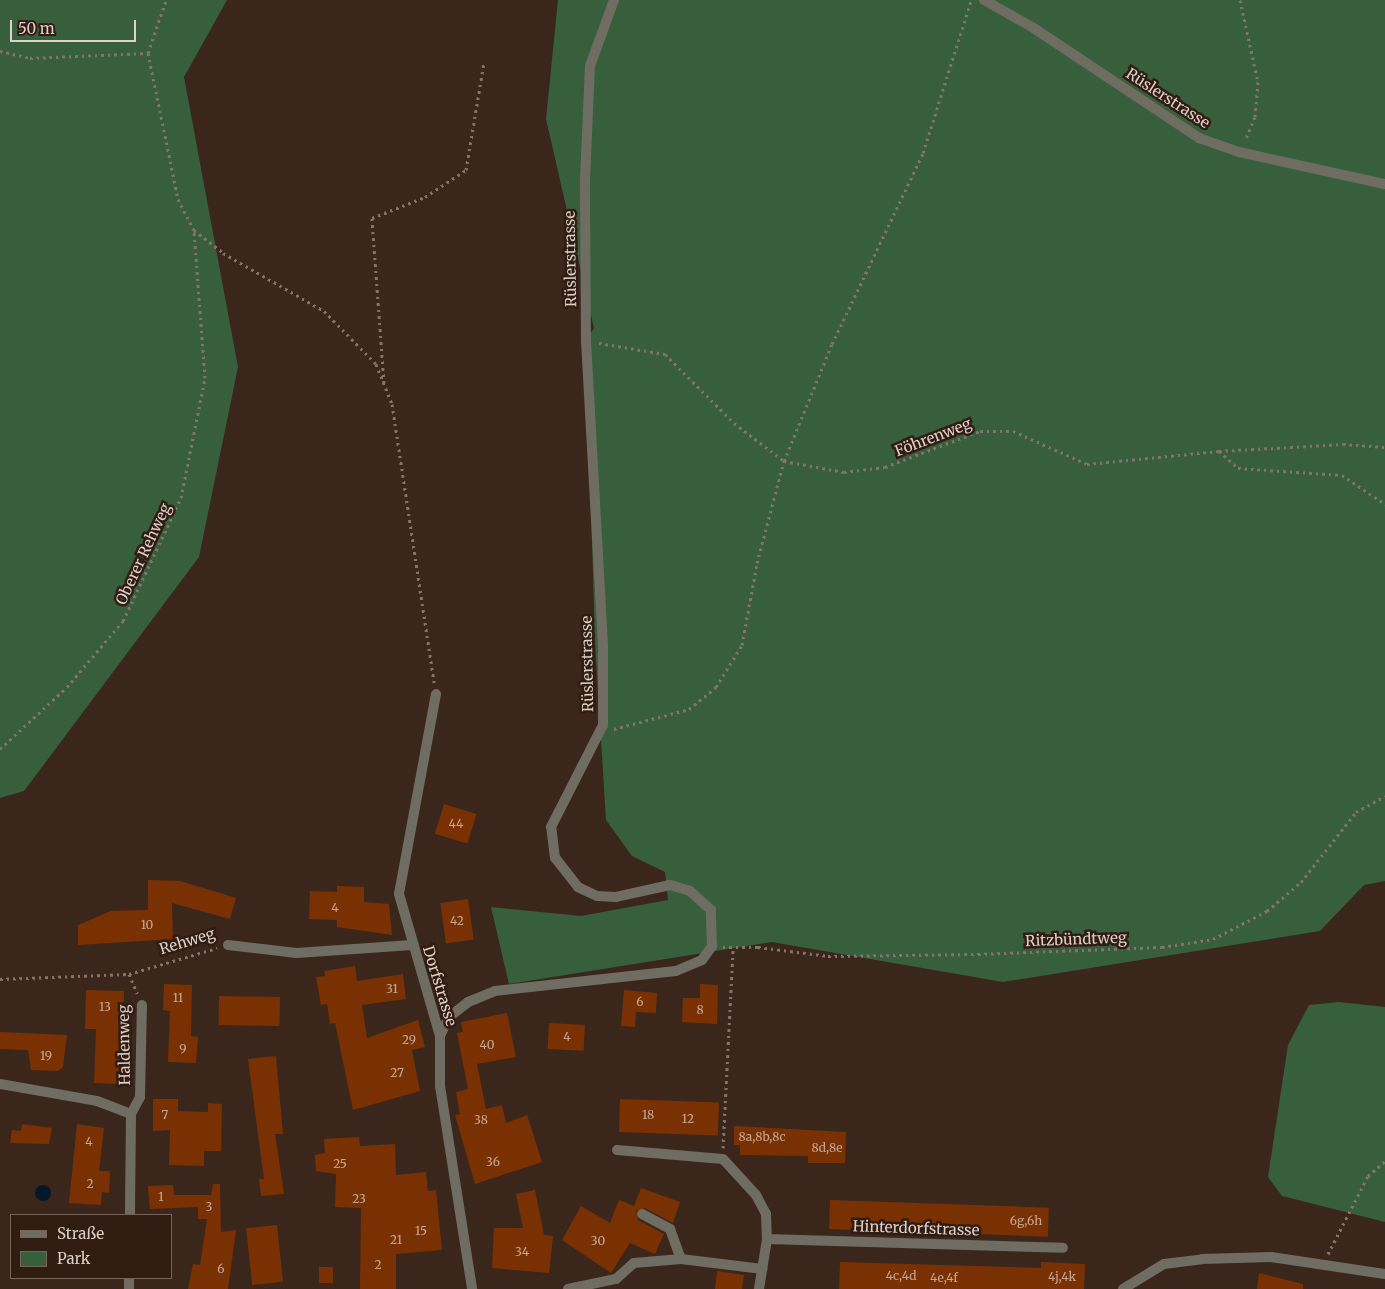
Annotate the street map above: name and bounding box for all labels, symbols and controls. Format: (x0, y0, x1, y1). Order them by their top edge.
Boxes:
scale bar (12, 10, 139, 42)
text: 50 m (18, 19, 55, 38)
street label: Rüslerstrasse (1123, 64, 1213, 132)
street label: Rüslerstrasse (560, 211, 580, 307)
street label: Föhrenweg (892, 414, 974, 460)
street label: Oberer Rehweg (112, 500, 174, 608)
street label: Rüslerstrasse (577, 616, 597, 712)
house number: 44 (449, 817, 463, 831)
house number: 4 (331, 901, 339, 915)
house number: 42 (450, 914, 464, 928)
house number: 10 (141, 918, 153, 932)
street label: Rehweg (157, 924, 217, 958)
street label: Ritzbündtweg (1025, 928, 1127, 950)
street label: Dorfstrasse (419, 944, 461, 1028)
house number: 31 (386, 982, 398, 996)
house number: 11 (173, 991, 183, 1005)
house number: 6 (636, 995, 644, 1009)
house number: 13 (99, 1000, 111, 1014)
house number: 8 (696, 1003, 704, 1017)
street label: Haldenweg (114, 1004, 134, 1086)
house number: 4 (563, 1030, 571, 1044)
house number: 29 (402, 1033, 416, 1047)
house number: 40 (480, 1038, 494, 1052)
house number: 9 (179, 1042, 187, 1056)
house number: 19 (40, 1049, 52, 1063)
house number: 27 (390, 1066, 404, 1080)
house number: 7 (162, 1108, 168, 1122)
house number: 18 (642, 1108, 654, 1122)
house number: 12 (682, 1112, 694, 1126)
house number: 38 (474, 1113, 488, 1127)
house number: 8a,8b,8c (738, 1130, 786, 1144)
house number: 4 (85, 1135, 93, 1149)
house number: 8d,8e (811, 1141, 843, 1155)
house number: 36 (486, 1155, 500, 1169)
house number: 25 (333, 1157, 347, 1171)
house number: 2 (86, 1177, 94, 1191)
house number: 1 (158, 1190, 164, 1204)
house number: 23 (352, 1192, 366, 1206)
house number: 3 (206, 1200, 212, 1214)
legend (10, 1214, 172, 1279)
house number: 6g,6h (1010, 1214, 1042, 1228)
street label: Hinterdorfstrasse (852, 1217, 980, 1239)
text: Straße (57, 1224, 104, 1243)
house number: 15 (415, 1224, 427, 1238)
house number: 21 (390, 1233, 402, 1247)
house number: 30 (591, 1234, 605, 1248)
house number: 34 (515, 1245, 529, 1259)
text: Park (57, 1249, 90, 1268)
house number: 2 (374, 1258, 382, 1272)
house number: 6 (217, 1262, 225, 1276)
house number: 4c,4d (886, 1269, 916, 1283)
house number: 4j,4k (1048, 1270, 1076, 1284)
house number: 4e,4f (930, 1271, 958, 1285)

